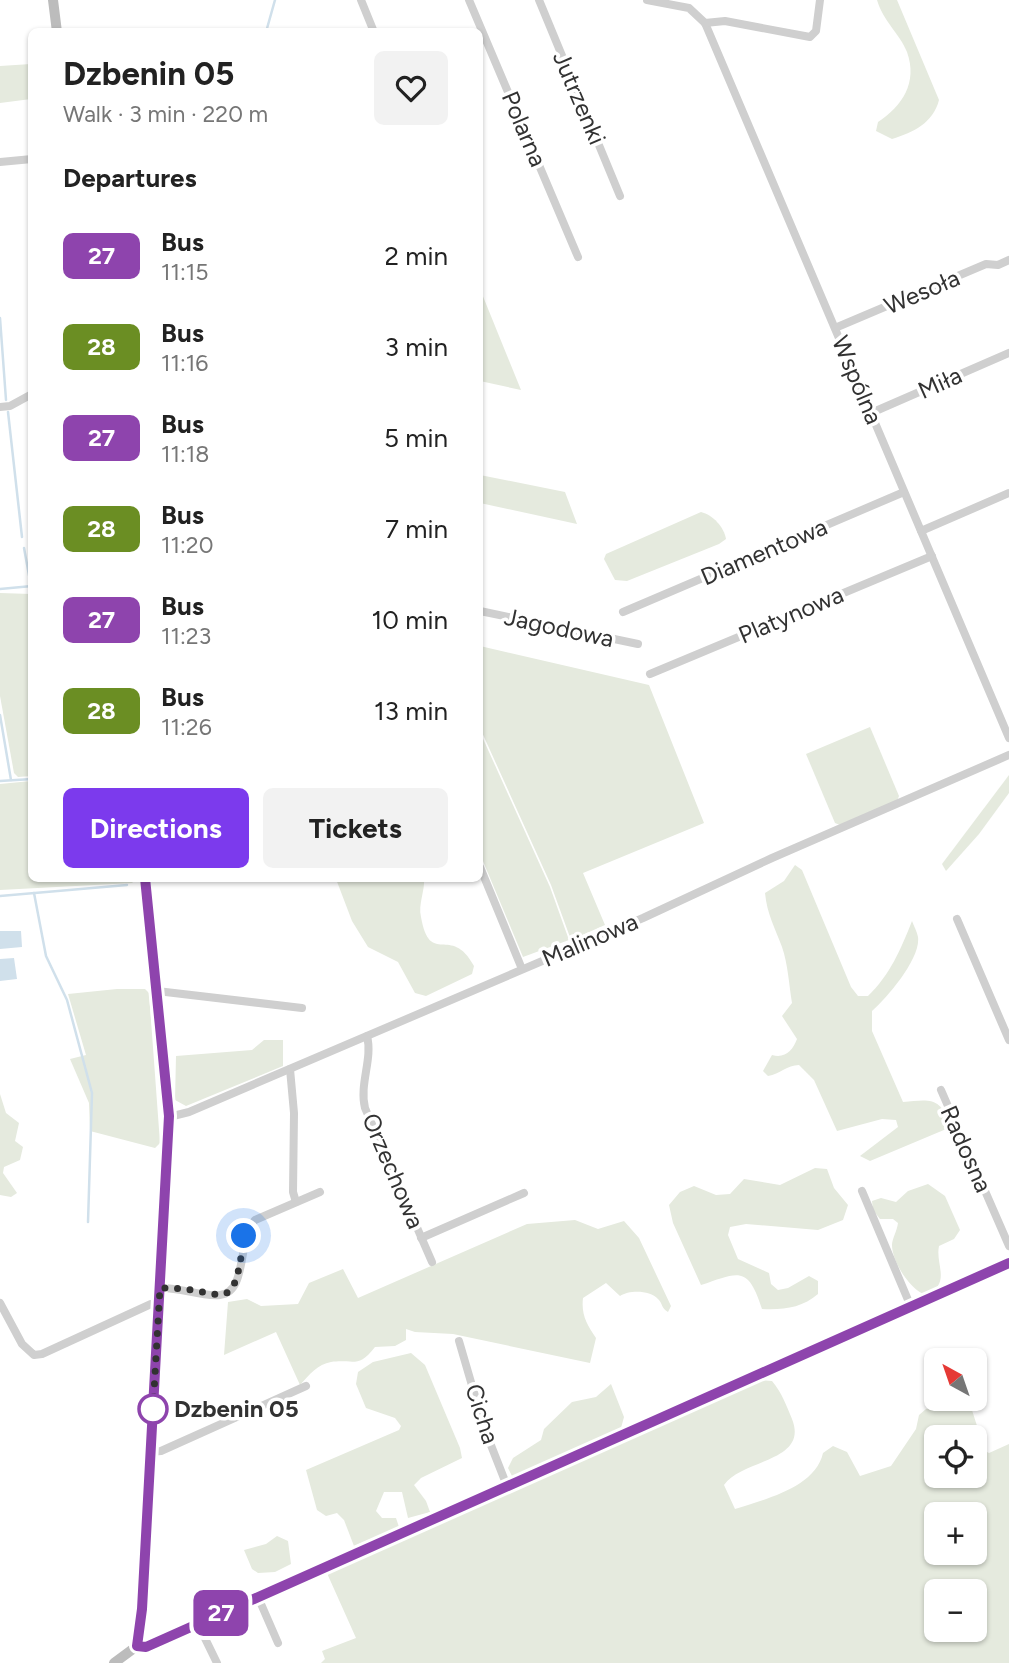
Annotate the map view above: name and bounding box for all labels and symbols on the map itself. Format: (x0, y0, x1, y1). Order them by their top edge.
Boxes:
street label: Jutrzenki (547, 47, 612, 149)
street label: Polarna (496, 87, 553, 171)
street label: Wesoła (880, 263, 964, 320)
street label: Wspólna (826, 331, 889, 428)
street label: Miła (913, 360, 966, 405)
street label: Diamentowa (696, 512, 831, 591)
street label: Platynowa (734, 580, 848, 650)
street label: Jagodowa (502, 602, 616, 653)
street label: Malinowa (538, 906, 642, 973)
street label: Radosna (934, 1101, 998, 1197)
street label: Orzechowa (356, 1109, 431, 1233)
your location (226, 1218, 261, 1253)
north arrow (924, 1348, 987, 1410)
street label: Cicha (459, 1380, 506, 1448)
marker: Dzbenin 05 (138, 1394, 168, 1424)
place label: Dzbenin 05 (174, 1394, 299, 1423)
line badge: 27 (190, 1590, 252, 1636)

